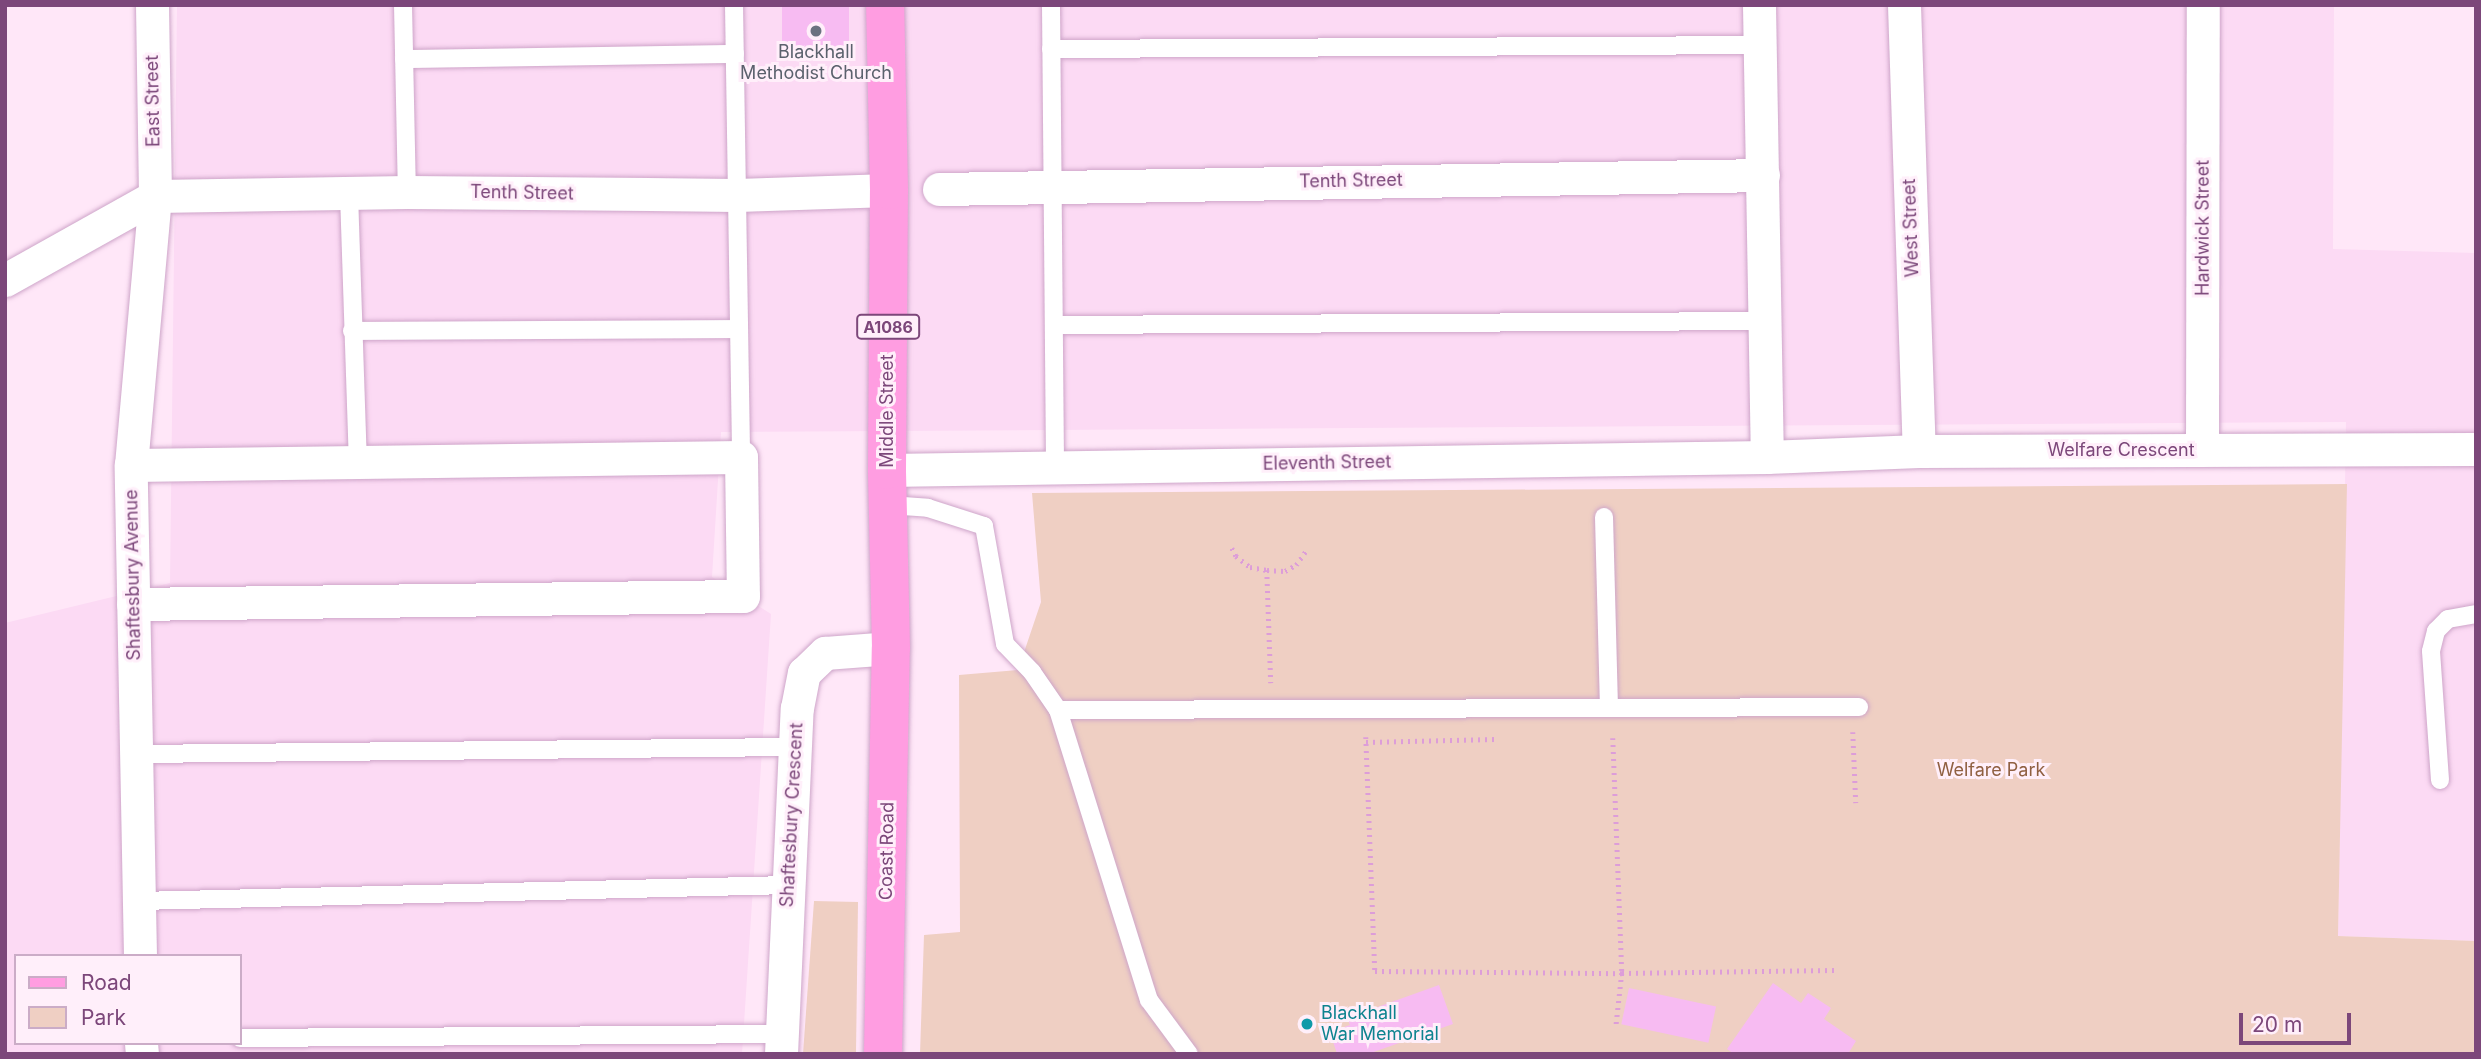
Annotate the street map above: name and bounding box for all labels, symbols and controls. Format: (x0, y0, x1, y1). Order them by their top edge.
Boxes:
marker: Blackhall Methodist Church (808, 23, 824, 39)
place label: Blackhall Methodist Church (740, 42, 892, 84)
street label: East Street (141, 55, 165, 147)
street label: Hardwick Street (2192, 160, 2214, 296)
street label: Tenth Street (1299, 169, 1403, 193)
street label: West Street (1898, 178, 1924, 278)
street label: Tenth Street (470, 181, 574, 205)
road number: A1086 (855, 314, 921, 340)
street label: Middle Street (876, 354, 898, 468)
street label: Welfare Crescent (2047, 439, 2195, 461)
street label: Eleventh Street (1263, 451, 1391, 475)
street label: Shaftesbury Avenue (121, 489, 145, 661)
street label: Shaftesbury Crescent (776, 722, 808, 908)
park label: Welfare Park (1937, 759, 2045, 781)
street label: Coast Road (875, 802, 899, 900)
legend (14, 954, 242, 1045)
text: Road (81, 970, 132, 995)
scale bar (2243, 1000, 2355, 1044)
place label: Blackhall War Memorial (1321, 1003, 1439, 1046)
text: Park (81, 1005, 126, 1030)
text: 20 m (2252, 1012, 2302, 1037)
marker: Blackhall War Memorial (1299, 1016, 1315, 1032)

